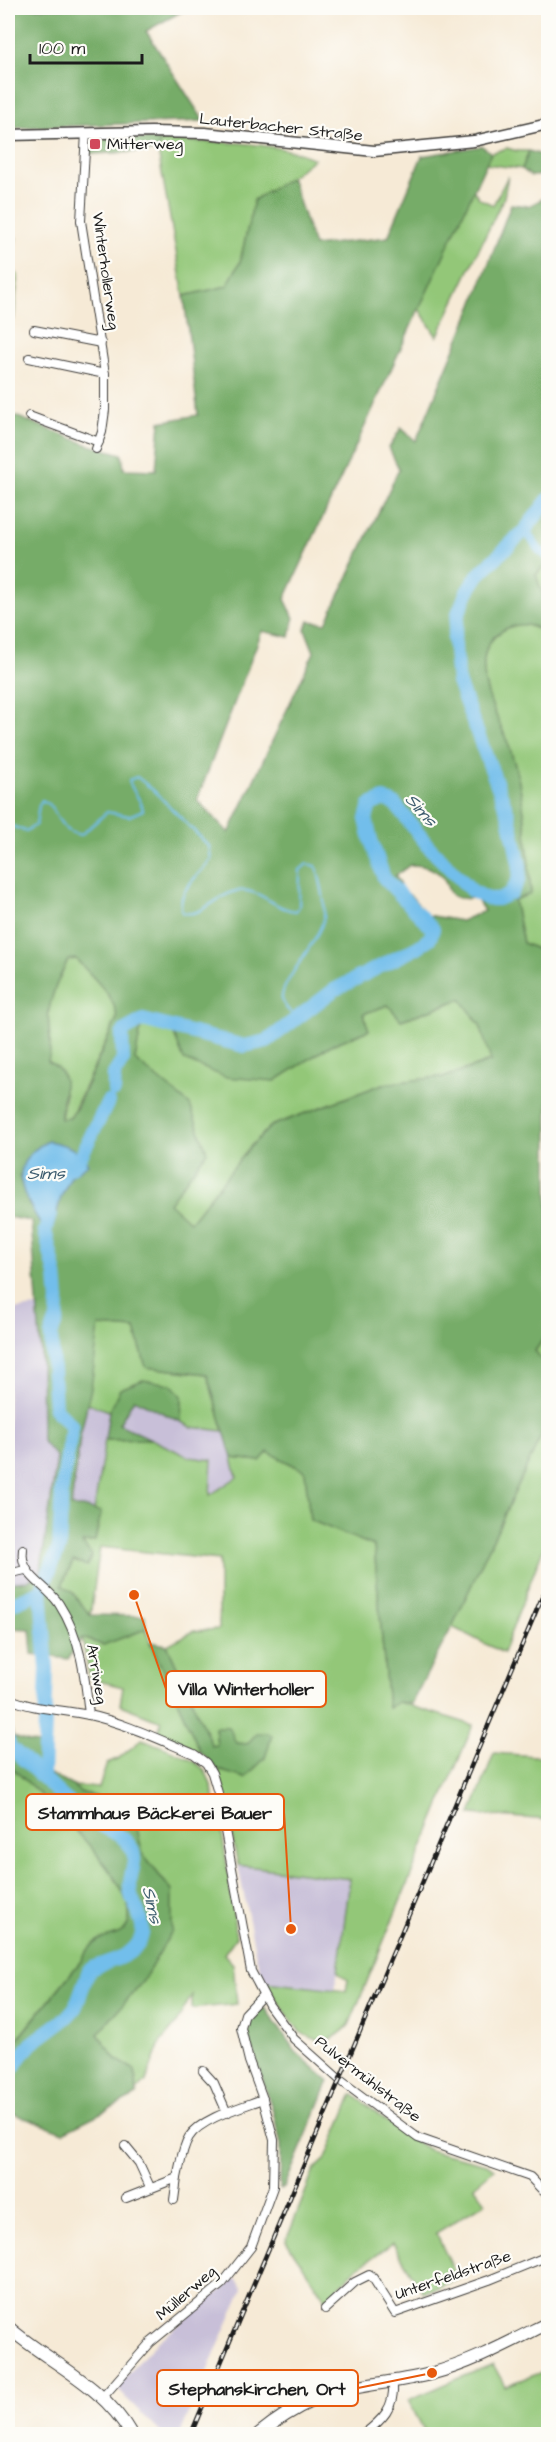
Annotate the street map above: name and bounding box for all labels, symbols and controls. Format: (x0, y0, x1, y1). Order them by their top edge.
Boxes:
scale bar (30, 27, 142, 65)
text: 100 m (39, 36, 85, 61)
street label: Lauterbacher Straße (198, 107, 364, 147)
place label: Mitterweg (107, 133, 183, 156)
marker: Mitterweg (88, 137, 102, 151)
street label: Winterhollerweg (86, 211, 125, 331)
water label: Sims (399, 788, 443, 833)
water label: Sims (27, 1161, 66, 1186)
street label: Arriweg (80, 1642, 113, 1706)
callout: Villa Winterholler (166, 1671, 326, 1707)
text: Villa Winterholler (177, 1677, 314, 1702)
callout: Stammhaus Bäckerei Bauer (26, 1794, 284, 1830)
text: Stammhaus Bäckerei Bauer (37, 1801, 272, 1826)
water label: Sims (136, 1884, 169, 1927)
street label: Pulvermühlstraße (310, 2031, 426, 2128)
street label: Unterfeldstraße (392, 2245, 514, 2305)
street label: Müllerweg (151, 2261, 222, 2326)
callout: Stephanskirchen, Ort (157, 2370, 358, 2406)
text: Stephanskirchen, Ort (167, 2377, 346, 2402)

